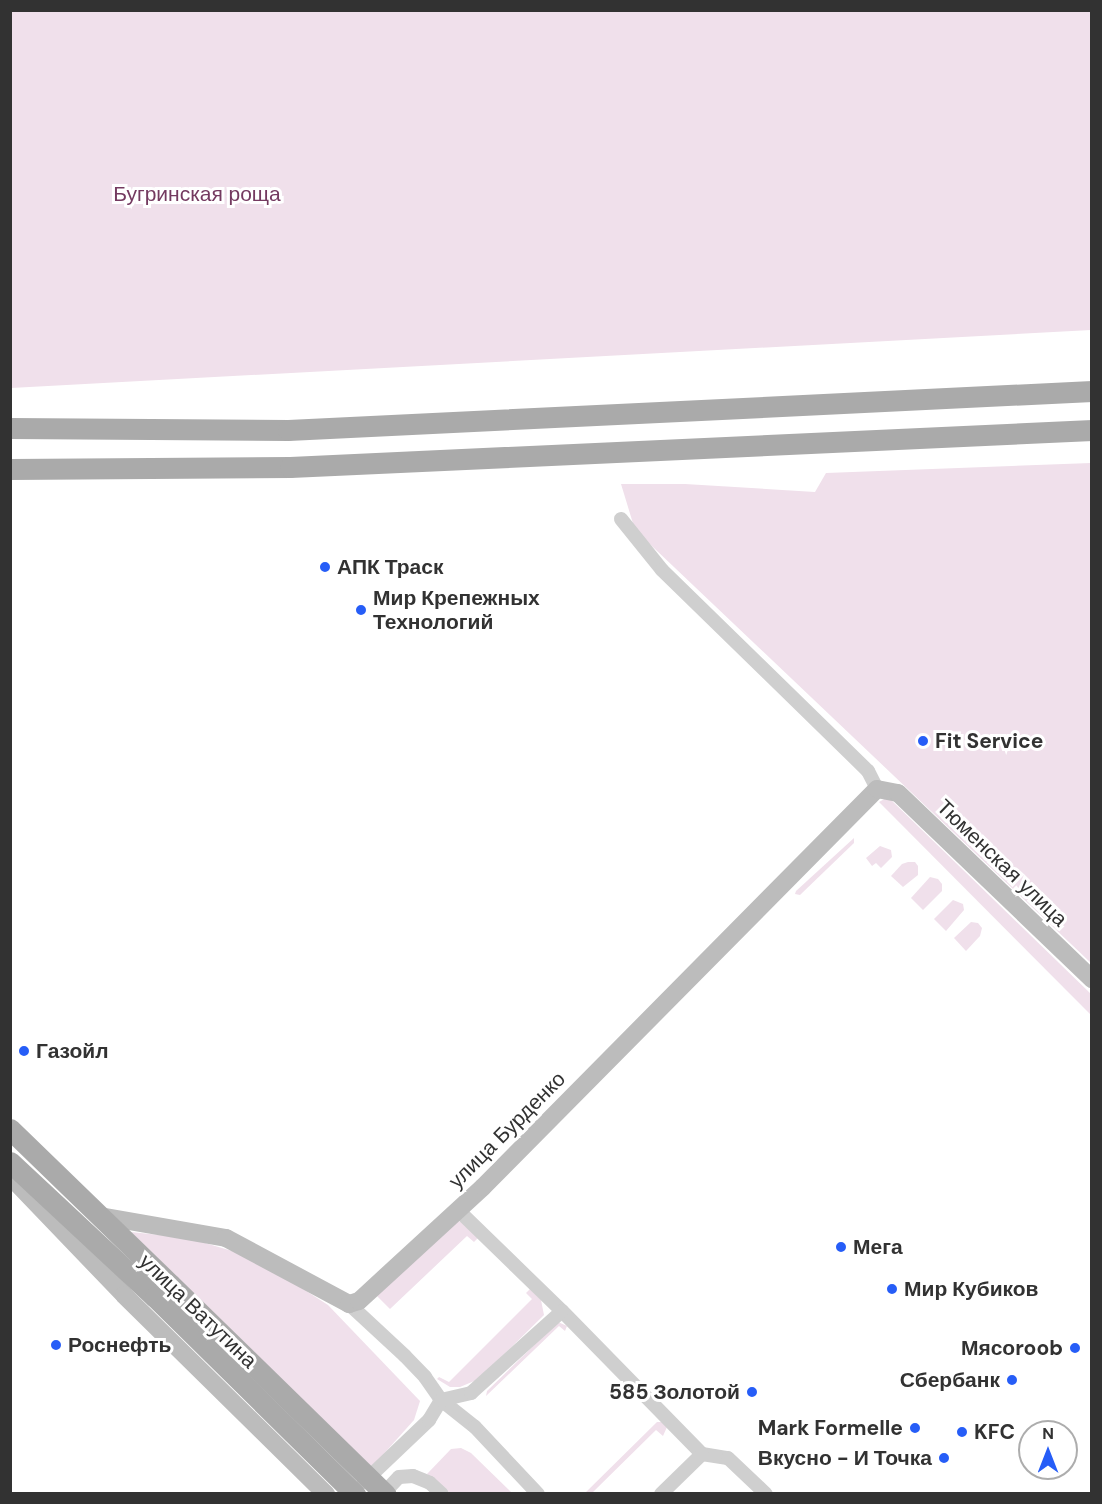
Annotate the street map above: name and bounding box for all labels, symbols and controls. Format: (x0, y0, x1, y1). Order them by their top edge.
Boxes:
park label: Бугринская роща (113, 181, 281, 207)
place label: АПК Траск (337, 554, 443, 580)
marker: АПК Траск (318, 560, 332, 574)
place label: Мир Крепежных Технологий (373, 585, 540, 635)
marker: Мир Крепежных Технологий (354, 603, 368, 617)
place label: Fit Service (935, 728, 1043, 754)
marker: Fit Service (916, 734, 930, 748)
street label: Тюменская улица (932, 794, 1072, 932)
place label: Газойл (36, 1038, 109, 1064)
marker: Газойл (17, 1044, 31, 1058)
street label: улица Бурденко (443, 1066, 571, 1194)
place label: Мега (853, 1234, 903, 1260)
marker: Мега (834, 1240, 848, 1254)
street label: улица Ватутина (134, 1249, 262, 1373)
place label: Мир Кубиков (904, 1276, 1039, 1302)
marker: Мир Кубиков (885, 1282, 899, 1296)
place label: Роснефть (68, 1332, 171, 1358)
place label: Мясоroob (961, 1335, 1063, 1361)
marker: Роснефть (49, 1338, 63, 1352)
marker: Мясоroob (1068, 1341, 1082, 1355)
place label: Сбербанк (900, 1367, 1000, 1393)
marker: Сбербанк (1005, 1373, 1019, 1387)
place label: 585 Золотой (609, 1379, 740, 1405)
marker: 585 Золотой (745, 1385, 759, 1399)
place label: Mark Formelle (758, 1415, 903, 1441)
place label: KFC (974, 1419, 1015, 1445)
north arrow (1018, 1420, 1078, 1480)
marker: Mark Formelle (908, 1421, 922, 1435)
text: N (1042, 1423, 1054, 1444)
marker: KFC (955, 1425, 969, 1439)
place label: Вкусно - И Точка (758, 1445, 932, 1471)
marker: Вкусно - И Точка (937, 1451, 951, 1465)

